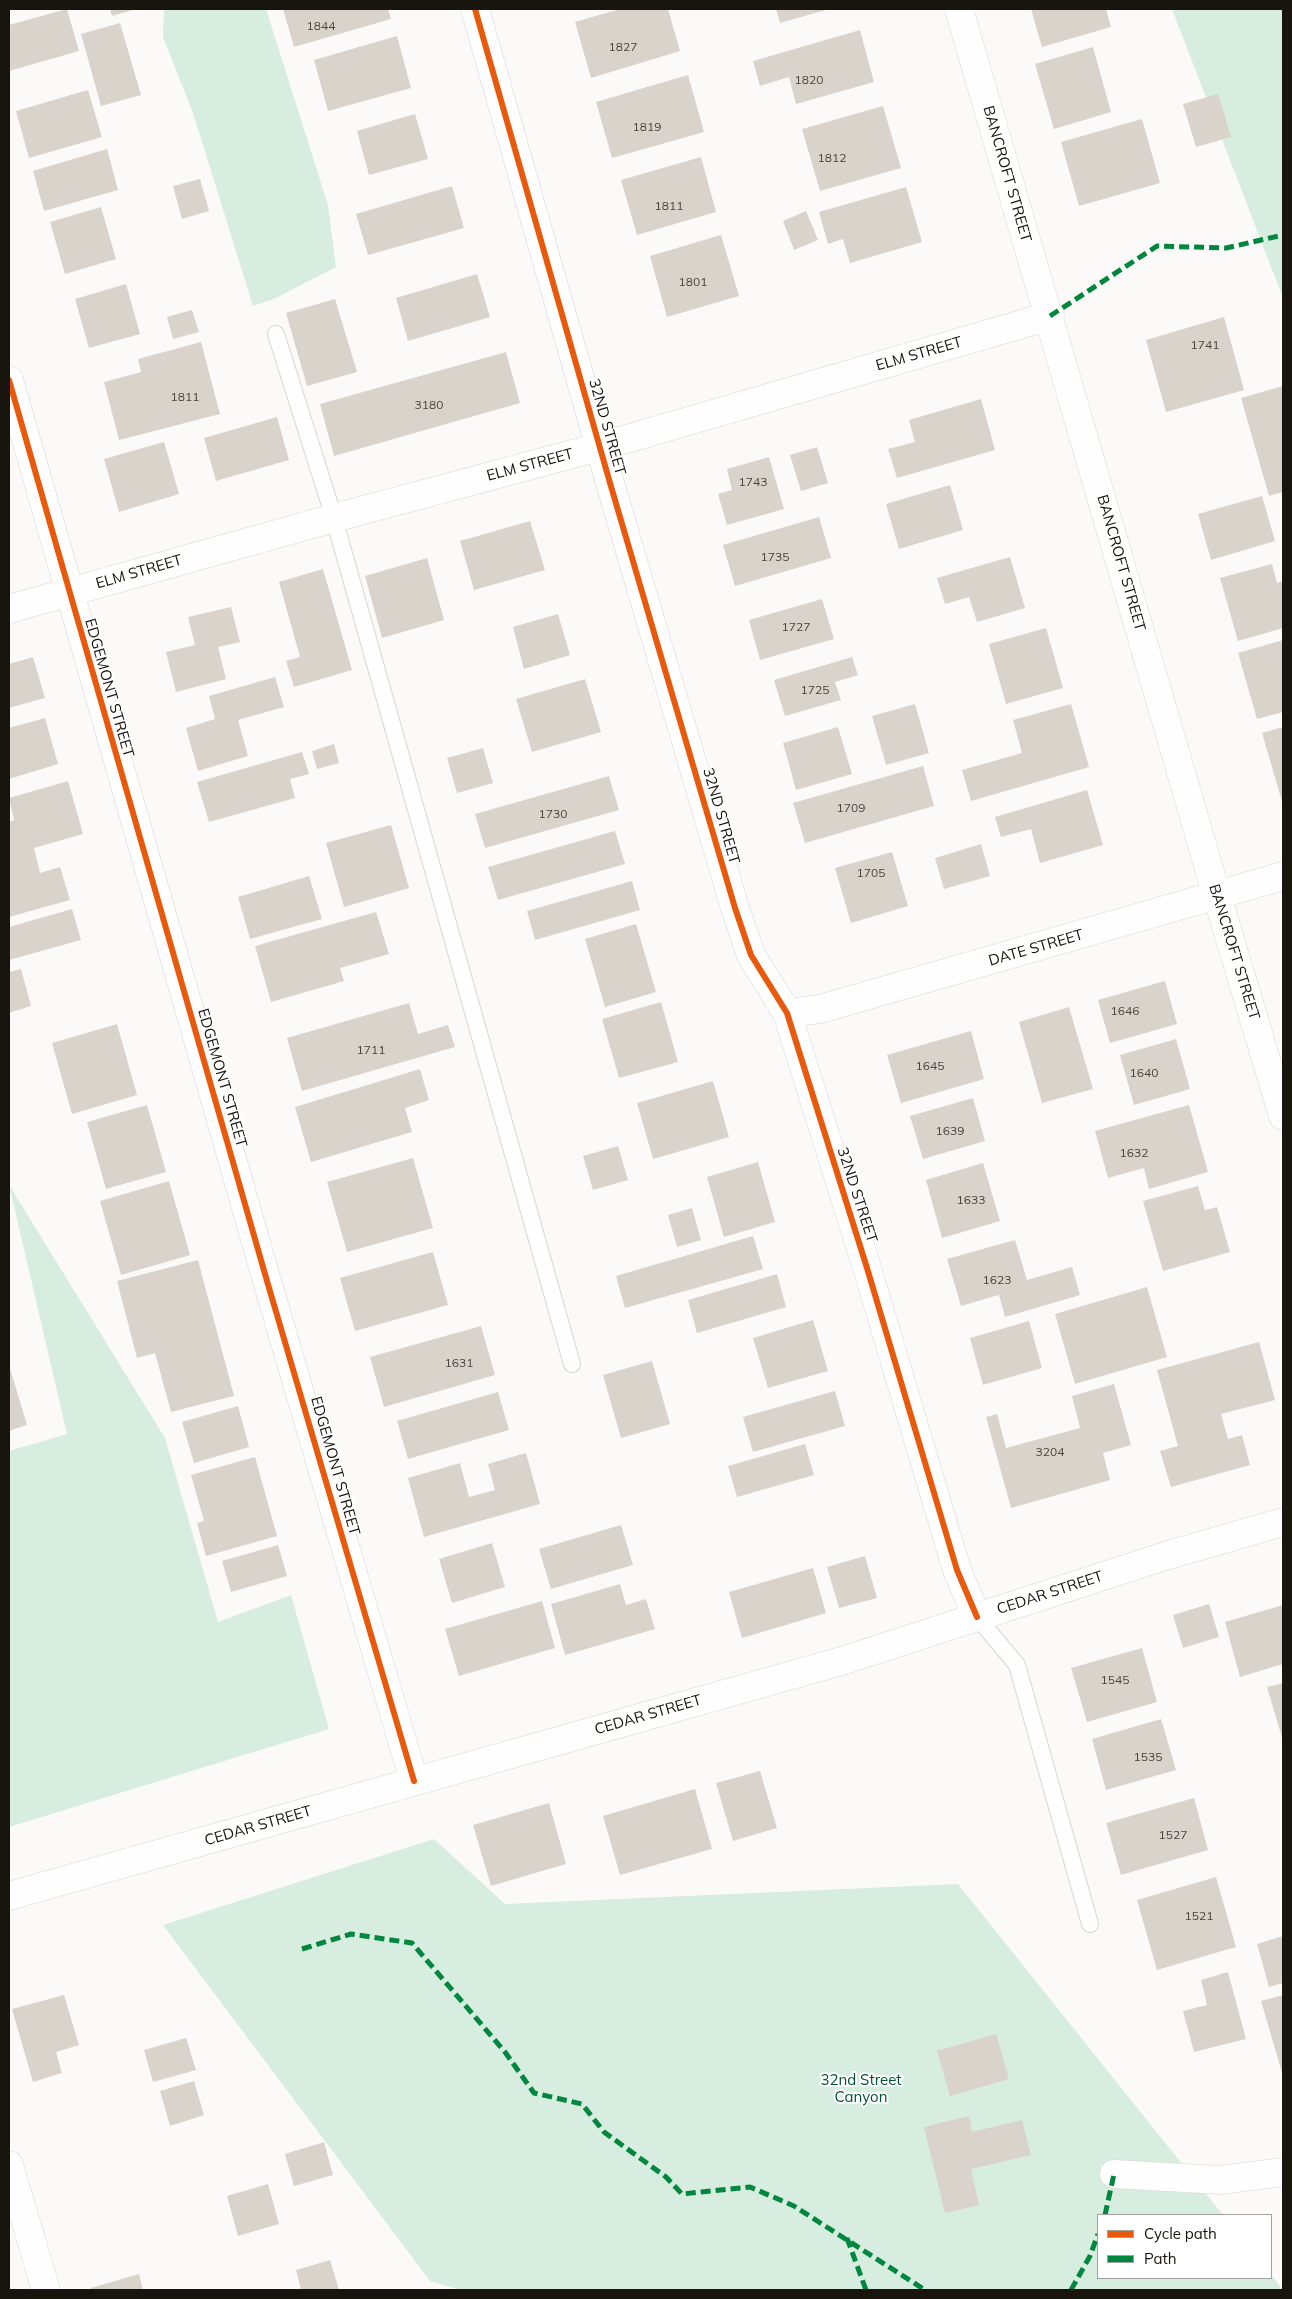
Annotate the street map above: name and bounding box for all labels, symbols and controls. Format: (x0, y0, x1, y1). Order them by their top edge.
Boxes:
house number: 1844 (307, 19, 335, 33)
house number: 1827 (609, 40, 637, 54)
house number: 1820 (795, 73, 823, 87)
street label: BANCROFT STREET (979, 104, 1035, 244)
house number: 1819 (633, 120, 661, 134)
house number: 1812 (818, 151, 846, 165)
house number: 1811 (655, 199, 683, 213)
house number: 1801 (679, 275, 707, 289)
street label: ELM STREET (874, 333, 964, 375)
house number: 1741 (1191, 338, 1219, 352)
street label: 32ND STREET (585, 377, 629, 477)
house number: 1811 (171, 390, 199, 404)
house number: 3180 (415, 398, 443, 412)
street label: ELM STREET (485, 445, 575, 485)
house number: 1743 (739, 475, 767, 489)
street label: BANCROFT STREET (1093, 493, 1149, 633)
house number: 1735 (761, 550, 789, 564)
street label: ELM STREET (94, 551, 184, 593)
street label: EDGEMONT STREET (81, 617, 137, 759)
house number: 1727 (782, 620, 810, 634)
house number: 1725 (801, 683, 829, 697)
street label: 32ND STREET (699, 766, 743, 866)
house number: 1709 (837, 801, 865, 815)
house number: 1730 (539, 807, 567, 821)
house number: 1705 (857, 866, 885, 880)
street label: BANCROFT STREET (1205, 882, 1263, 1022)
street label: DATE STREET (987, 926, 1085, 970)
house number: 1646 (1111, 1004, 1139, 1018)
street label: EDGEMONT STREET (194, 1007, 250, 1149)
house number: 1711 (357, 1043, 385, 1057)
house number: 1645 (916, 1059, 944, 1073)
house number: 1640 (1130, 1066, 1158, 1080)
house number: 1639 (936, 1124, 964, 1138)
street label: 32ND STREET (833, 1145, 881, 1245)
house number: 1632 (1120, 1146, 1148, 1160)
house number: 1633 (957, 1193, 985, 1207)
house number: 1623 (983, 1273, 1011, 1287)
house number: 1631 (445, 1356, 473, 1370)
street label: EDGEMONT STREET (307, 1395, 363, 1537)
house number: 3204 (1036, 1445, 1064, 1459)
street label: CEDAR STREET (995, 1567, 1105, 1619)
house number: 1545 (1101, 1673, 1129, 1687)
street label: CEDAR STREET (592, 1691, 704, 1739)
house number: 1535 (1134, 1750, 1162, 1764)
street label: CEDAR STREET (202, 1802, 314, 1850)
house number: 1527 (1159, 1828, 1187, 1842)
house number: 1521 (1185, 1909, 1213, 1923)
park label: 32nd Street Canyon (820, 2071, 902, 2106)
legend (1097, 2214, 1272, 2279)
text: Cycle path (1144, 2224, 1217, 2243)
text: Path (1144, 2249, 1176, 2268)

